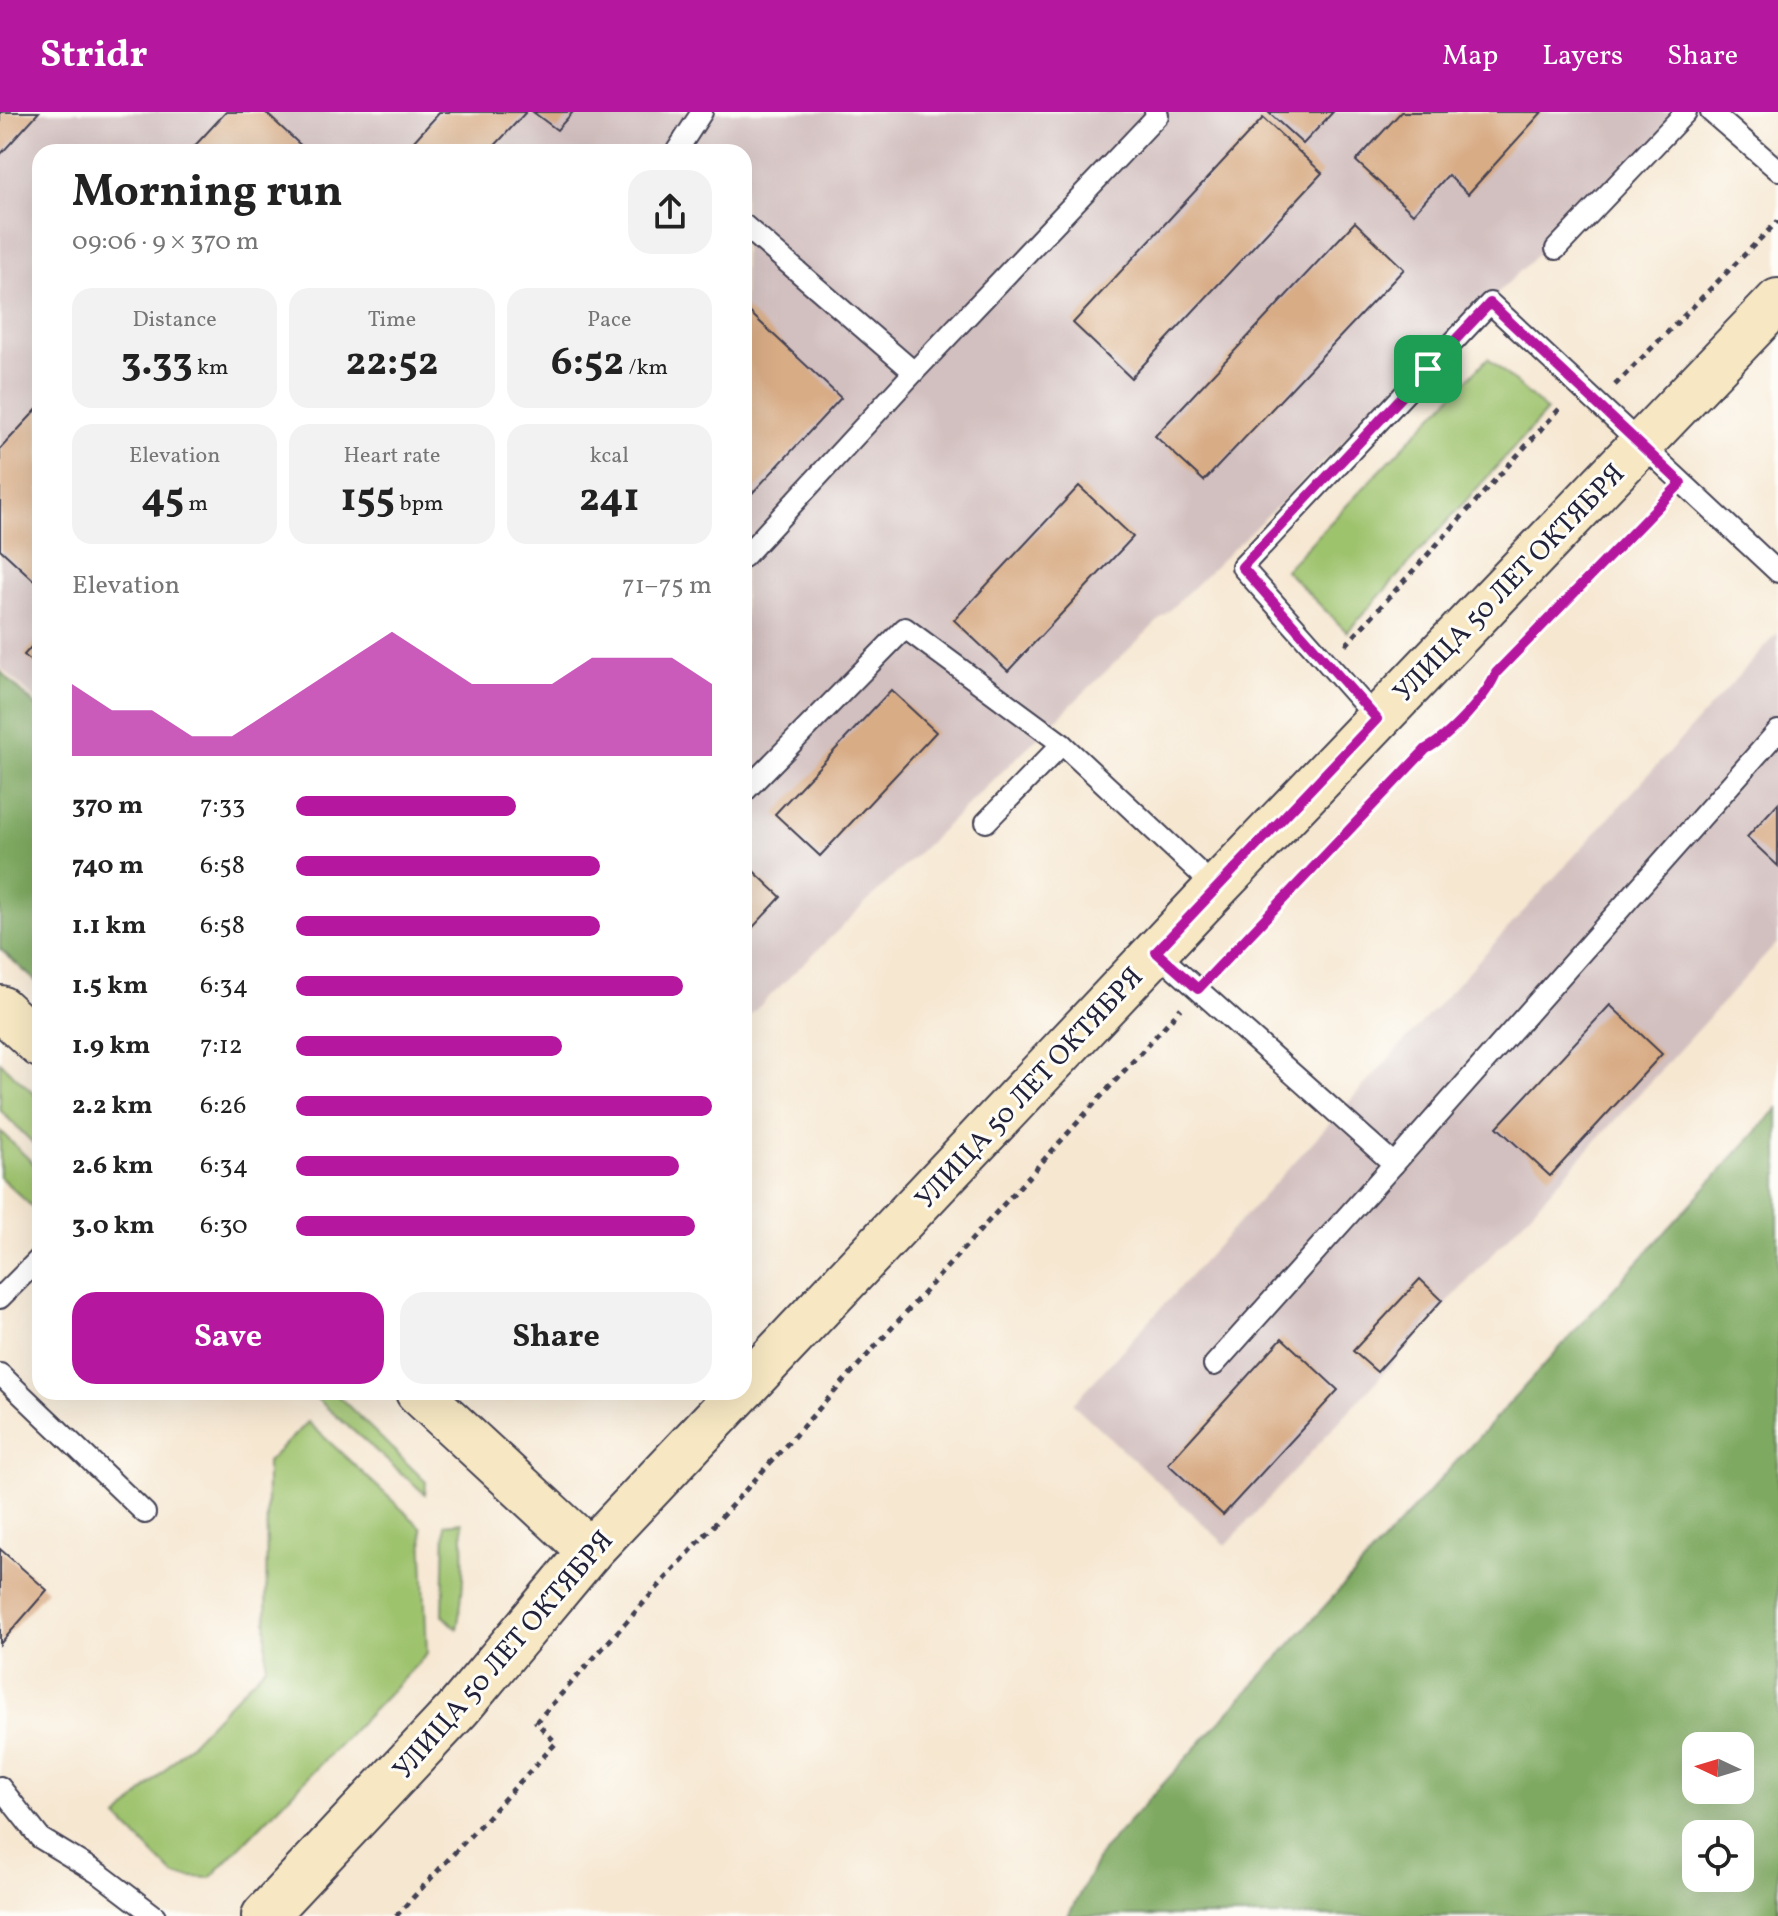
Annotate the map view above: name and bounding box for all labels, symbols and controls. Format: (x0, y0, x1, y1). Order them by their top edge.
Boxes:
text: Stridr (40, 30, 148, 83)
text: Map (1442, 37, 1498, 76)
text: Layers (1542, 37, 1623, 76)
text: Share (1667, 37, 1738, 76)
text: Morning run (72, 163, 343, 224)
button: share (628, 170, 712, 254)
text: 09:06 · 9 × 370 m (72, 224, 259, 260)
text: Distance (133, 305, 217, 336)
text: Time (368, 305, 416, 336)
text: Pace (587, 305, 631, 336)
pin (1394, 335, 1462, 403)
text: 3.33 (121, 336, 193, 392)
text: 22:52 (345, 336, 438, 392)
text: 6:52 (551, 336, 624, 392)
icon: arrive (1406, 347, 1450, 391)
text: km (193, 353, 228, 384)
text: /km (624, 353, 668, 384)
text: Elevation (129, 441, 220, 472)
text: Heart rate (343, 441, 441, 472)
text: kcal (590, 441, 629, 472)
street label: УЛИЦА 50 ЛЕТ ОКТЯБРЯ (1385, 456, 1634, 712)
text: 45 (141, 472, 184, 528)
text: 155 (340, 472, 395, 528)
text: 241 (579, 472, 640, 528)
text: m (184, 489, 208, 520)
text: bpm (395, 489, 444, 520)
text: Elevation (72, 568, 180, 604)
text: 71–75 m (622, 568, 712, 604)
text: 370 m (72, 788, 143, 824)
text: 7:33 (200, 788, 245, 824)
text: 740 m (72, 848, 144, 884)
text: 6:58 (200, 848, 245, 884)
text: 1.1 km (72, 908, 146, 944)
text: 6:58 (200, 908, 245, 944)
street label: УЛИЦА 50 ЛЕТ ОКТЯБРЯ (907, 959, 1153, 1218)
text: 1.5 km (72, 968, 148, 1004)
text: 6:34 (200, 968, 248, 1004)
text: 1.9 km (72, 1028, 150, 1064)
text: 7:12 (200, 1028, 243, 1064)
text: 2.2 km (72, 1088, 153, 1124)
text: 6:26 (200, 1088, 246, 1124)
text: 2.6 km (72, 1148, 153, 1184)
text: 6:34 (200, 1148, 248, 1184)
text: 3.0 km (72, 1208, 155, 1244)
text: 6:30 (200, 1208, 248, 1244)
button: Save (72, 1292, 384, 1384)
button: Share (400, 1292, 712, 1384)
street label: УЛИЦА 50 ЛЕТ ОКТЯБРЯ (385, 1523, 623, 1789)
north arrow (1682, 1732, 1754, 1804)
map controls (1682, 1732, 1754, 1892)
button: locate (1682, 1820, 1754, 1892)

